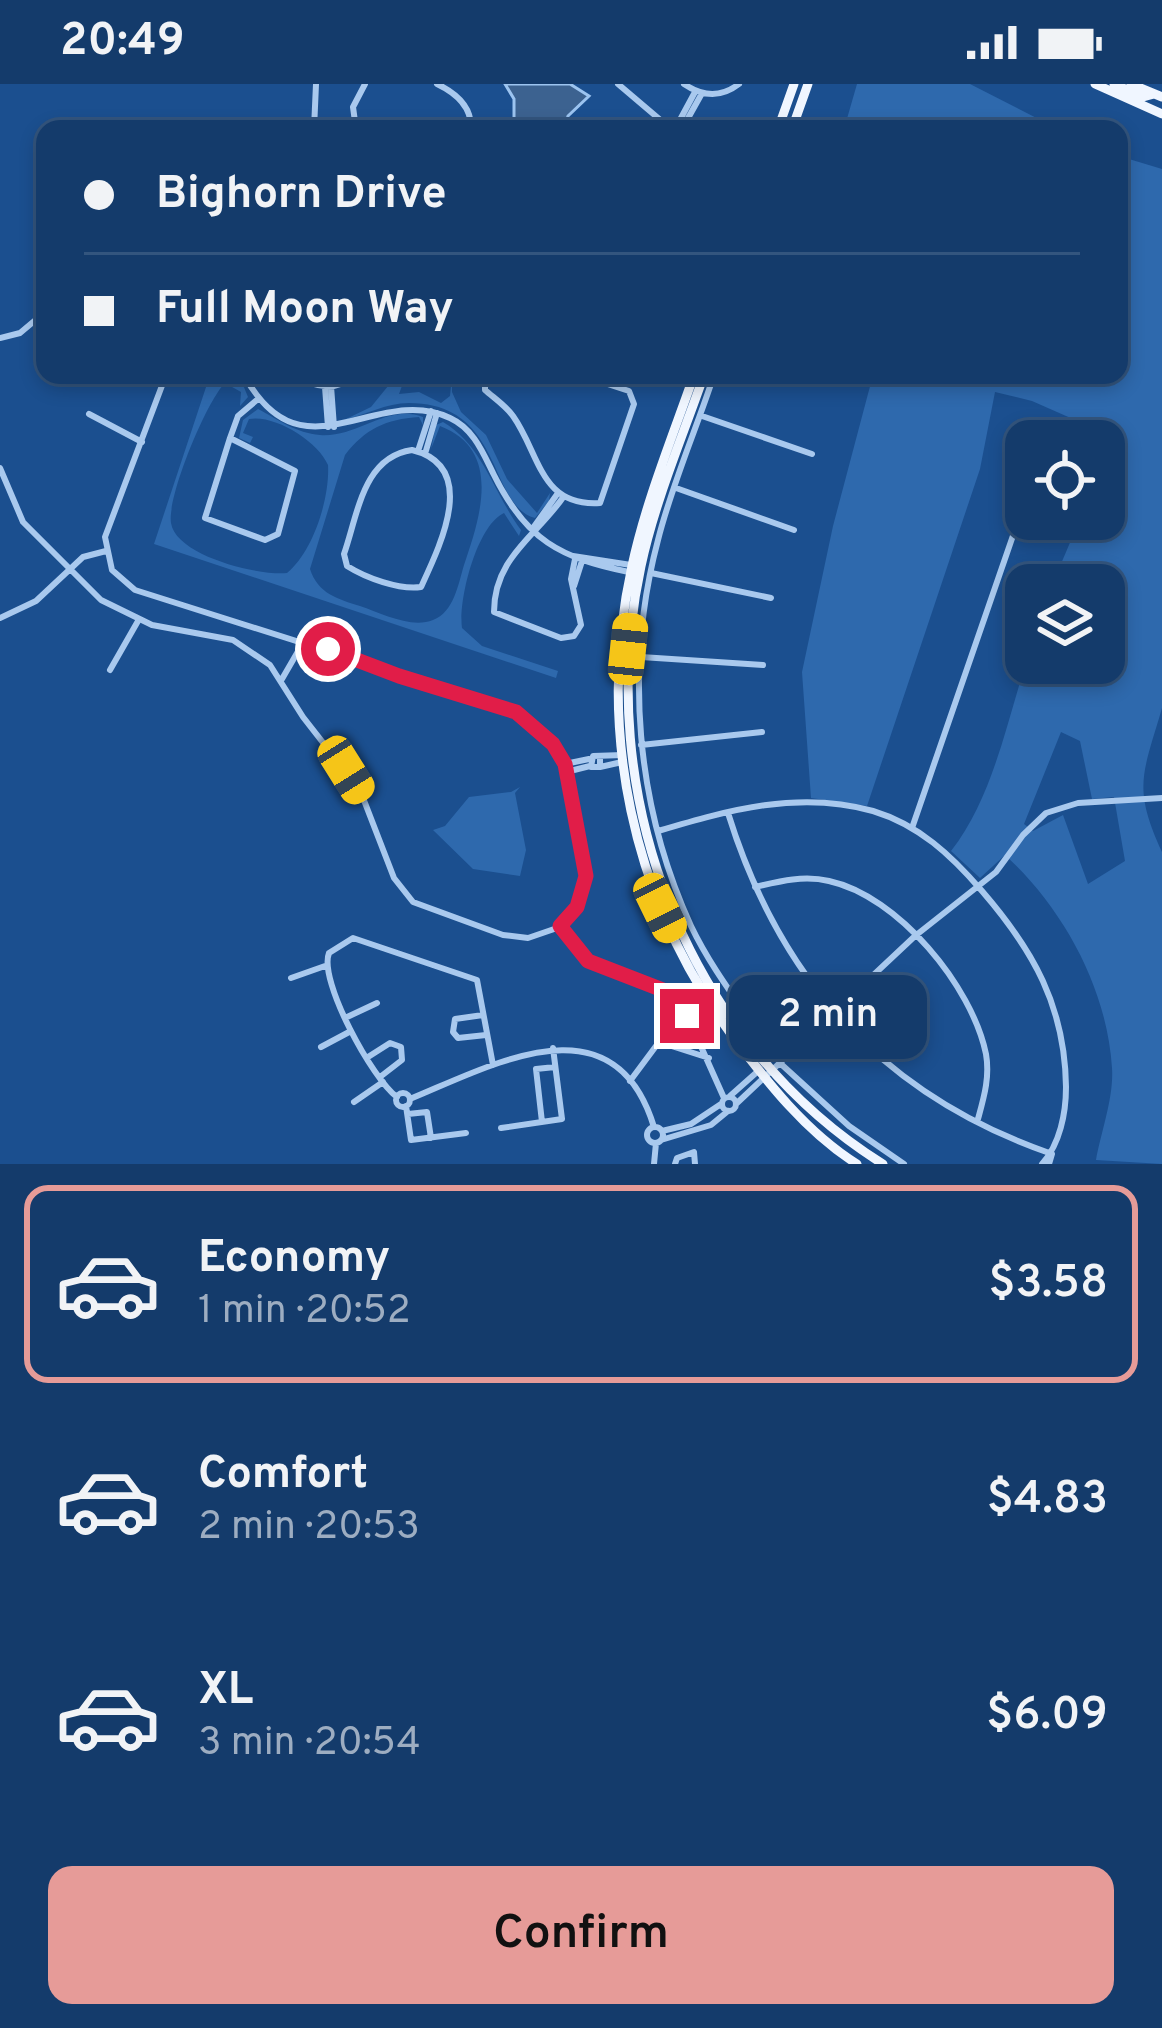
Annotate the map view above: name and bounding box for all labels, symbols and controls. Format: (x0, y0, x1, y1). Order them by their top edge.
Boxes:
text: 20:49 (60, 14, 185, 71)
text: Bighorn Drive (156, 167, 447, 224)
text: Full Moon Way (156, 282, 454, 339)
map controls (1005, 420, 1125, 684)
button: locate (1005, 420, 1125, 540)
button: layers (1005, 564, 1125, 684)
car (606, 611, 650, 687)
route start (301, 622, 355, 676)
car (312, 730, 380, 810)
car (628, 868, 692, 948)
callout: 2 min (729, 974, 927, 1058)
route end (660, 989, 714, 1043)
text: 2 min (778, 992, 878, 1041)
icon: car (54, 1230, 162, 1338)
text: Economy (198, 1231, 390, 1288)
text: $3.58 (988, 1256, 1108, 1313)
text: 1 min · 20:52 (198, 1288, 411, 1337)
icon: car (54, 1446, 162, 1554)
text: Comfort (198, 1447, 368, 1504)
text: $4.83 (987, 1472, 1108, 1529)
text: 2 min · 20:53 (198, 1504, 420, 1553)
icon: car (54, 1662, 162, 1770)
text: XL (198, 1663, 253, 1720)
text: $6.09 (986, 1688, 1108, 1745)
text: 3 min · 20:54 (198, 1720, 421, 1769)
button: Confirm (48, 1866, 1114, 2004)

